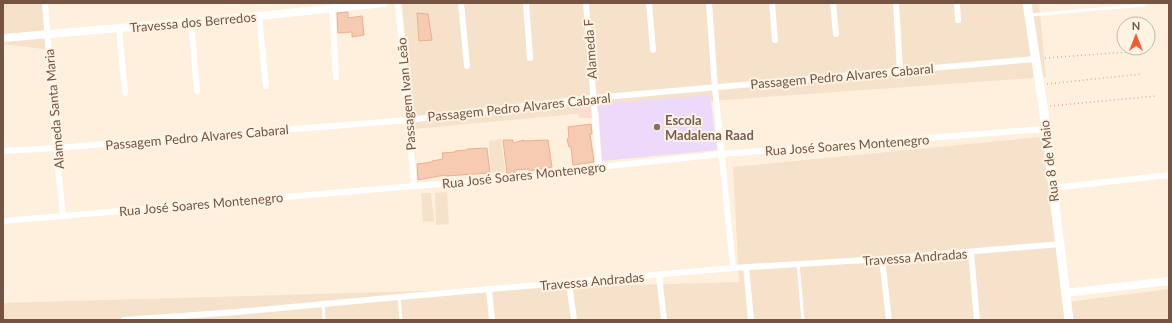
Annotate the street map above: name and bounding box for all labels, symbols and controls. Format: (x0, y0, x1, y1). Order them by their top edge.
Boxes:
street label: Travessa dos Berredos (129, 8, 257, 35)
north arrow (1116, 16, 1156, 56)
street label: Alameda F (580, 18, 600, 80)
text: N (1132, 19, 1140, 32)
street label: Passagem Ivan Leão (393, 37, 419, 151)
street label: Alameda Santa Maria (41, 48, 67, 170)
street label: Passagem Pedro Alvares Cabaral (750, 60, 934, 92)
street label: Passagem Pedro Alvares Cabaral (427, 89, 611, 125)
place label: Escola Madalena Raad (665, 112, 754, 143)
street label: Rua 8 de Maio (1036, 119, 1062, 203)
street label: Passagem Pedro Alvares Cabaral (105, 121, 289, 153)
marker: Escola Madalena Raad (652, 122, 662, 132)
street label: Rua José Soares Montenegro (764, 131, 930, 159)
street label: Rua José Soares Montenegro (441, 158, 607, 192)
street label: Rua José Soares Montenegro (118, 189, 284, 219)
street label: Travessa Andradas (862, 245, 968, 269)
street label: Travessa Andradas (539, 268, 645, 294)

